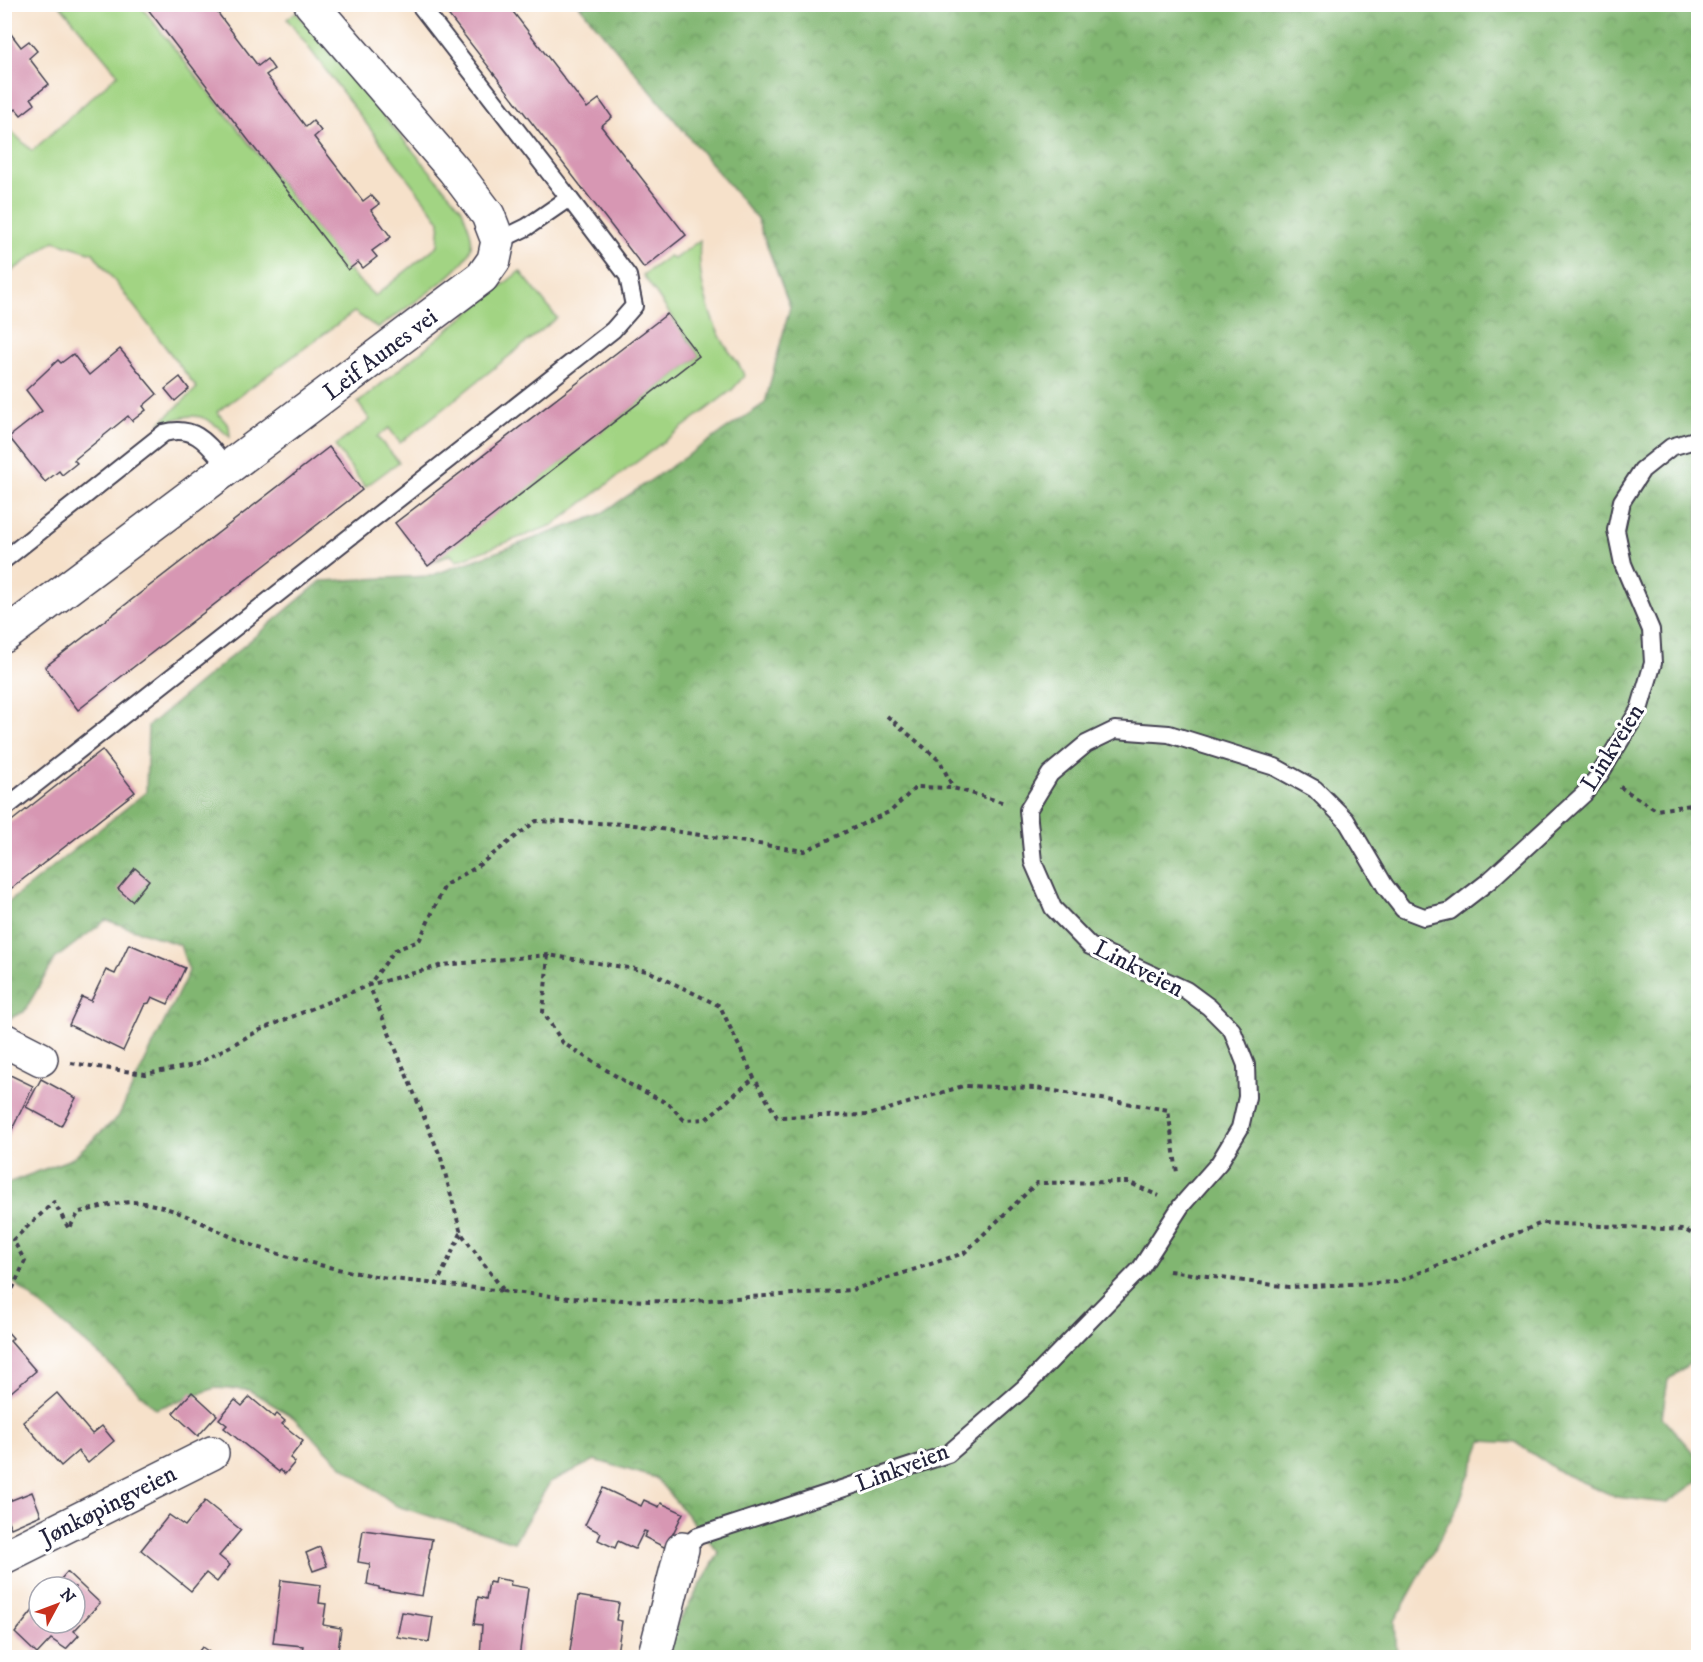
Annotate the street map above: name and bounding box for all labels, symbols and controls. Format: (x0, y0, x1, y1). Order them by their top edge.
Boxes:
street label: Leif Aunes vei (318, 302, 444, 407)
street label: Linkveien (1574, 698, 1652, 797)
street label: Linkveien (1089, 934, 1189, 1004)
street label: Linkveien (852, 1436, 953, 1499)
street label: Jønkøpingveien (34, 1459, 182, 1554)
north arrow (27, 1575, 87, 1635)
text: N (56, 1584, 79, 1607)

